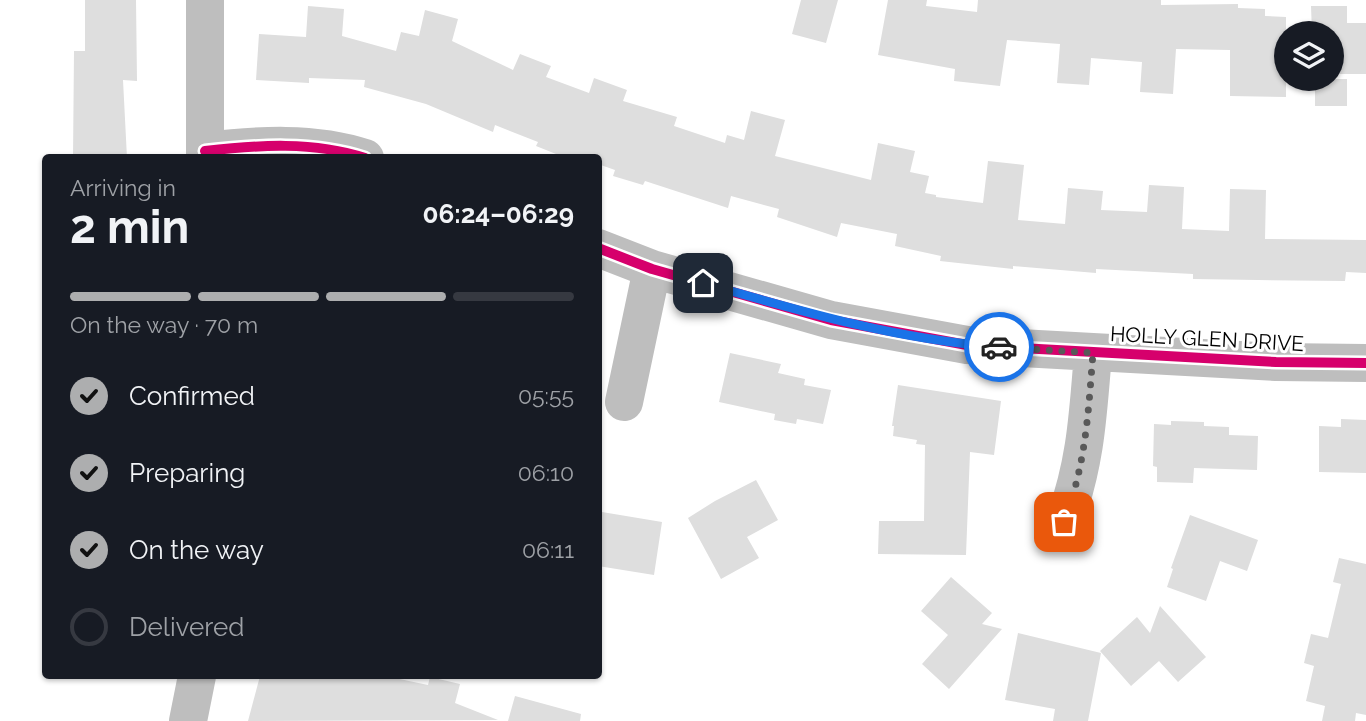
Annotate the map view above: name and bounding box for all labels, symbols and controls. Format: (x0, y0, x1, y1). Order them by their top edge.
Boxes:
map controls (1274, 21, 1344, 91)
button: layers (1274, 21, 1344, 91)
text: Arriving in (70, 174, 176, 201)
text: 06:24–06:29 (422, 199, 574, 229)
text: 2 min (70, 200, 189, 254)
pin (673, 253, 733, 313)
icon: home (684, 264, 722, 302)
text: On the way · 70 m (70, 311, 258, 338)
courier (964, 312, 1034, 382)
street label: HOLLY GLEN DRIVE (1109, 321, 1305, 356)
icon: car (980, 328, 1018, 366)
icon: check (70, 377, 108, 415)
text: Confirmed (129, 381, 255, 411)
text: 05:55 (518, 382, 574, 409)
icon: check (70, 454, 108, 492)
text: Preparing (129, 458, 245, 488)
text: 06:10 (518, 459, 574, 486)
pin (1034, 492, 1094, 552)
icon: bag (1045, 503, 1083, 541)
icon: check (70, 531, 108, 569)
text: On the way (129, 535, 264, 565)
text: 06:11 (522, 536, 574, 563)
text: Delivered (129, 612, 244, 642)

